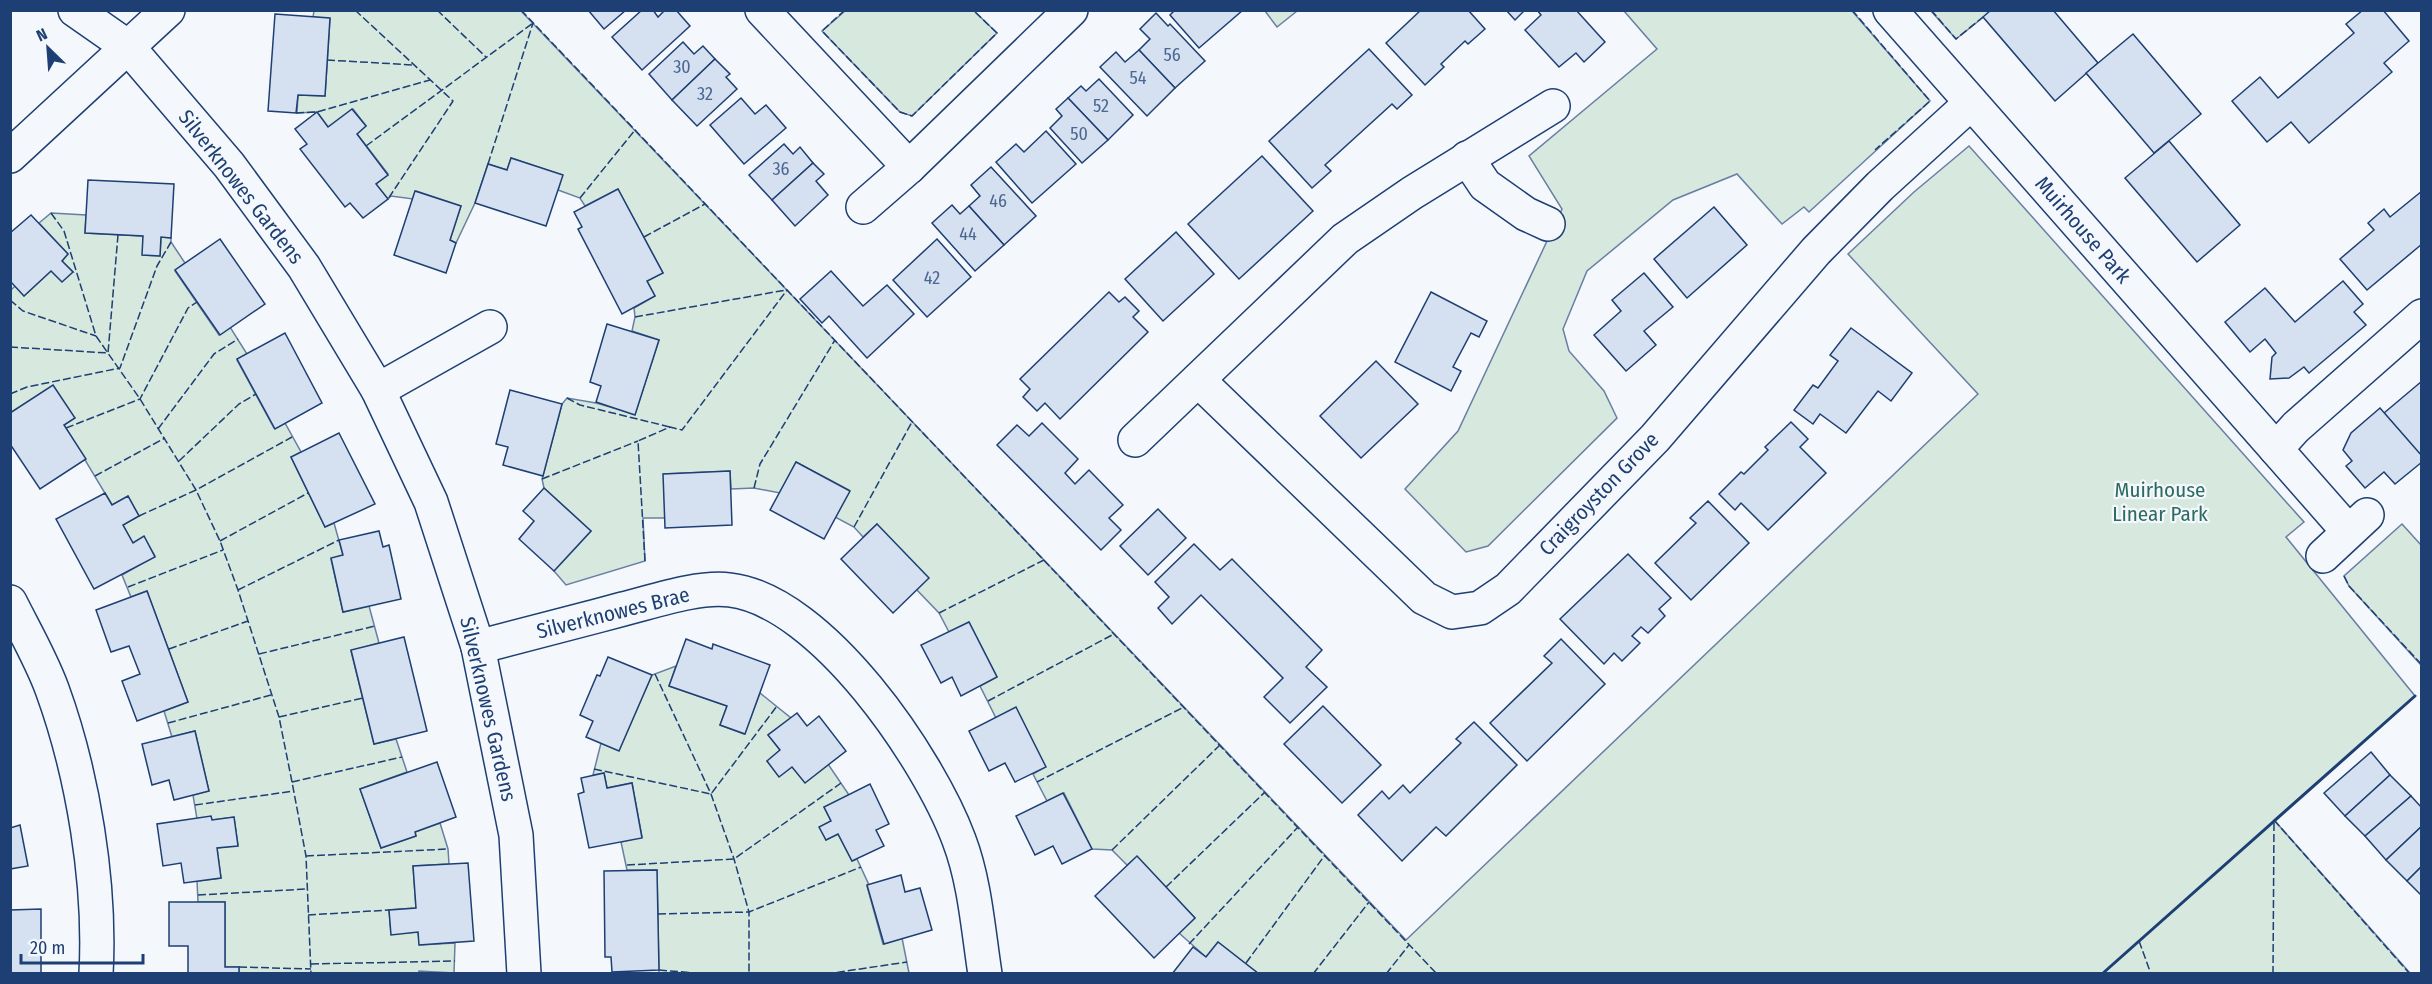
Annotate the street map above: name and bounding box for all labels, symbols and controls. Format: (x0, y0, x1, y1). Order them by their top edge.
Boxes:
north arrow (18, 18, 78, 78)
text: N (34, 24, 50, 45)
house number: 56 (1163, 44, 1181, 66)
house number: 30 (673, 56, 691, 78)
house number: 54 (1130, 67, 1147, 89)
house number: 32 (697, 83, 713, 105)
house number: 52 (1093, 95, 1109, 117)
street label: Silverknowes Gardens (173, 105, 309, 269)
house number: 50 (1070, 123, 1088, 145)
house number: 36 (772, 158, 790, 180)
street label: Muirhouse Park (2029, 171, 2137, 289)
house number: 46 (989, 190, 1007, 212)
house number: 44 (959, 223, 977, 245)
house number: 42 (924, 267, 940, 289)
street label: Craigroyston Grove (1534, 427, 1664, 561)
park label: Muirhouse Linear Park (2112, 477, 2208, 527)
street label: Silverknowes Brae (534, 581, 692, 645)
street label: Silverknowes Gardens (454, 614, 522, 804)
scale bar (21, 927, 142, 965)
text: 20 m (30, 937, 65, 959)

